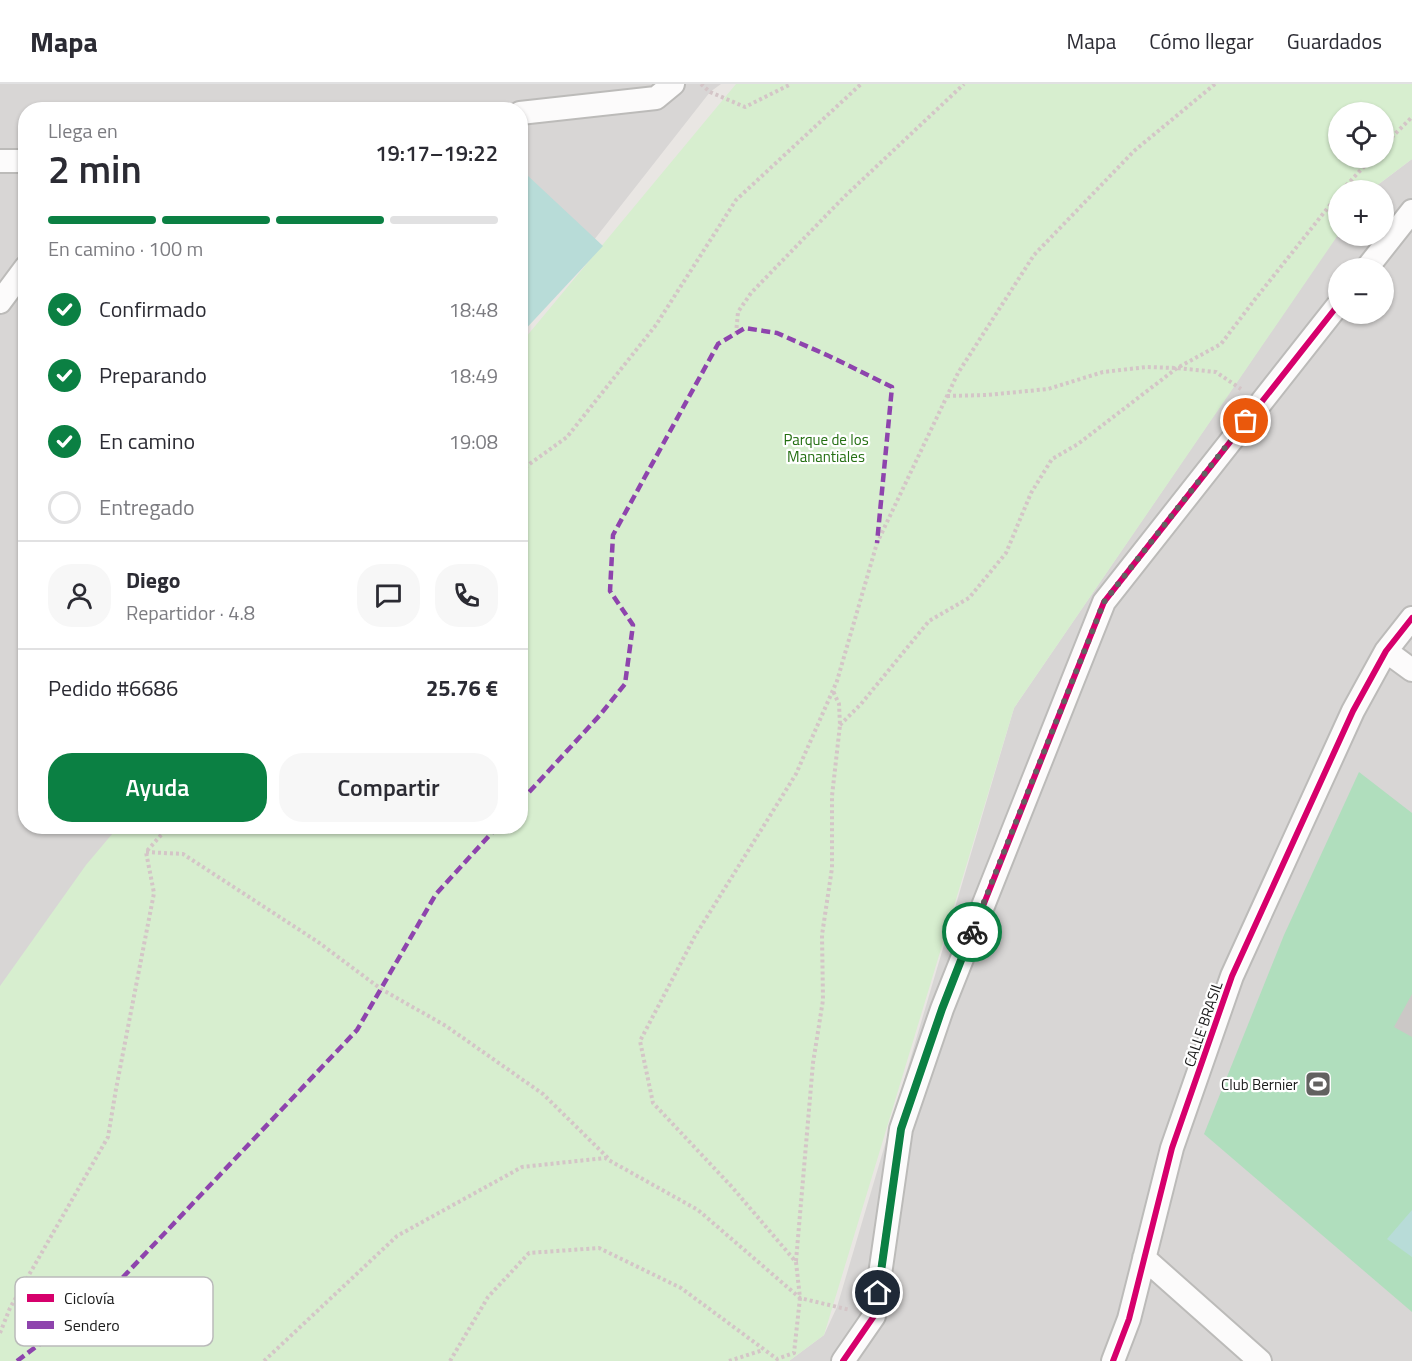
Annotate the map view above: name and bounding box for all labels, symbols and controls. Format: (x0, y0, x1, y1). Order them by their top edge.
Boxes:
text: Mapa (30, 20, 98, 63)
text: Mapa (1067, 25, 1116, 57)
text: Cómo llegar (1149, 25, 1254, 57)
text: Guardados (1287, 25, 1382, 57)
map controls (1328, 102, 1394, 324)
button: locate (1328, 102, 1394, 168)
text: Llega en (48, 115, 118, 146)
text: 19:17–19:22 (375, 136, 498, 170)
text: 2 min (48, 139, 142, 198)
button: + (1328, 180, 1394, 246)
text: En camino · 100 m (48, 233, 203, 264)
button: − (1328, 258, 1394, 324)
text: Confirmado (99, 292, 207, 326)
icon: check (48, 293, 81, 326)
text: 18:48 (449, 294, 498, 325)
text: Preparando (99, 358, 207, 392)
icon: check (48, 359, 81, 392)
text: 18:49 (449, 360, 498, 391)
pin (1220, 395, 1271, 446)
icon: bag (1229, 404, 1262, 437)
text: En camino (99, 424, 195, 458)
icon: check (48, 425, 81, 458)
text: 19:08 (449, 426, 498, 457)
park label: Parque de los Manantiales (783, 428, 869, 468)
text: Entregado (99, 490, 195, 524)
text: Diego (126, 563, 180, 597)
button: person (48, 564, 111, 627)
button: chat (357, 564, 420, 627)
button: phone (435, 564, 498, 627)
text: Repartidor · 4.8 (126, 597, 255, 628)
text: Pedido #6686 (48, 671, 178, 705)
text: 25.76 € (426, 671, 498, 705)
button: Ayuda (48, 753, 267, 822)
button: Compartir (279, 753, 498, 822)
courier (942, 902, 1002, 962)
icon: bike (956, 916, 989, 949)
street label: CALLE BRASIL (1178, 978, 1228, 1070)
sports icon: Club Bernier (1303, 1069, 1333, 1099)
place label: Club Bernier (1221, 1073, 1298, 1096)
pin (852, 1267, 903, 1318)
icon: home (861, 1276, 894, 1309)
legend (15, 1277, 213, 1346)
text: Ciclovía (64, 1286, 114, 1310)
text: Sendero (64, 1313, 120, 1337)

